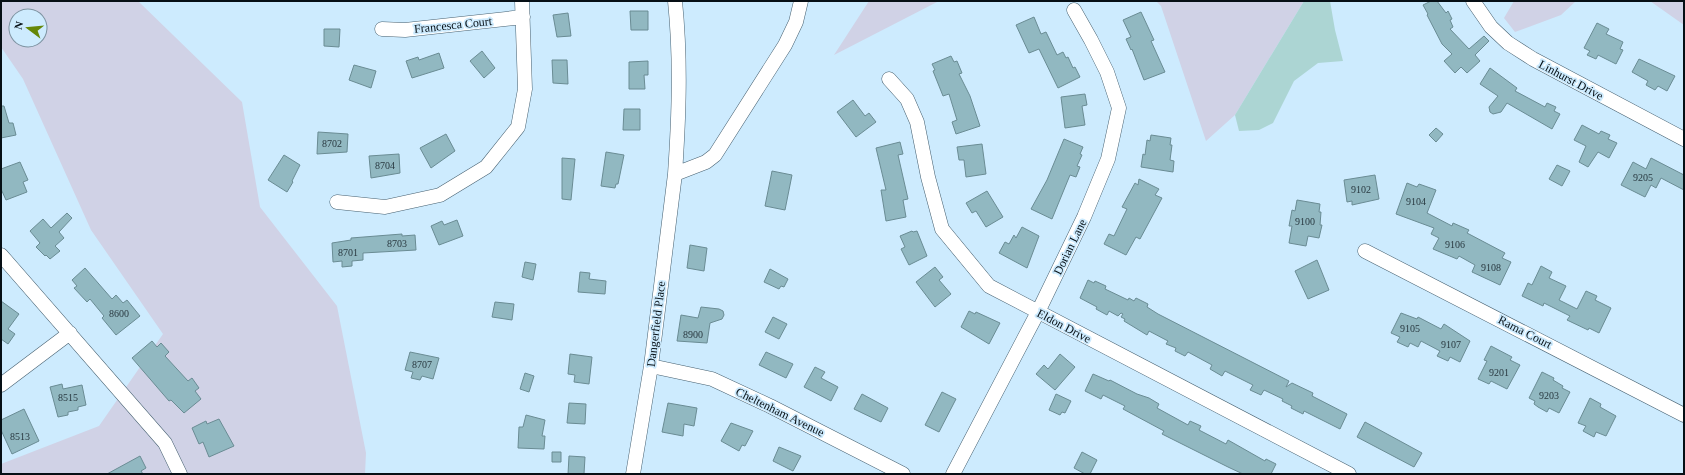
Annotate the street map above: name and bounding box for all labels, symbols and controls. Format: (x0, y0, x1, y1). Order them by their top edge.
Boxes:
north arrow (8, 8, 48, 48)
street label: Francesca Court (413, 14, 493, 36)
text: N (12, 20, 25, 31)
street label: Linhurst Drive (1536, 57, 1606, 103)
house number: 8702 (322, 138, 342, 149)
house number: 8704 (375, 160, 395, 171)
house number: 9205 (1633, 172, 1653, 183)
house number: 9102 (1351, 184, 1371, 195)
house number: 9104 (1406, 196, 1426, 207)
house number: 9100 (1295, 216, 1315, 227)
street label: Dorian Lane (1050, 217, 1090, 277)
house number: 8703 (387, 238, 407, 249)
house number: 9106 (1445, 239, 1465, 250)
house number: 8701 (338, 247, 358, 258)
house number: 9108 (1481, 262, 1501, 273)
street label: Dangerfield Place (644, 280, 668, 368)
street label: Eldon Drive (1035, 306, 1093, 346)
house number: 8600 (109, 308, 129, 319)
street label: Rama Court (1496, 313, 1555, 352)
house number: 9105 (1400, 323, 1420, 334)
house number: 8900 (683, 329, 703, 340)
house number: 9107 (1441, 339, 1461, 350)
house number: 8707 (412, 359, 432, 370)
house number: 9201 (1489, 367, 1509, 378)
street label: Cheltenham Avenue (733, 385, 827, 439)
house number: 9203 (1539, 390, 1559, 401)
house number: 8515 (58, 392, 78, 403)
house number: 8513 (10, 431, 30, 442)

